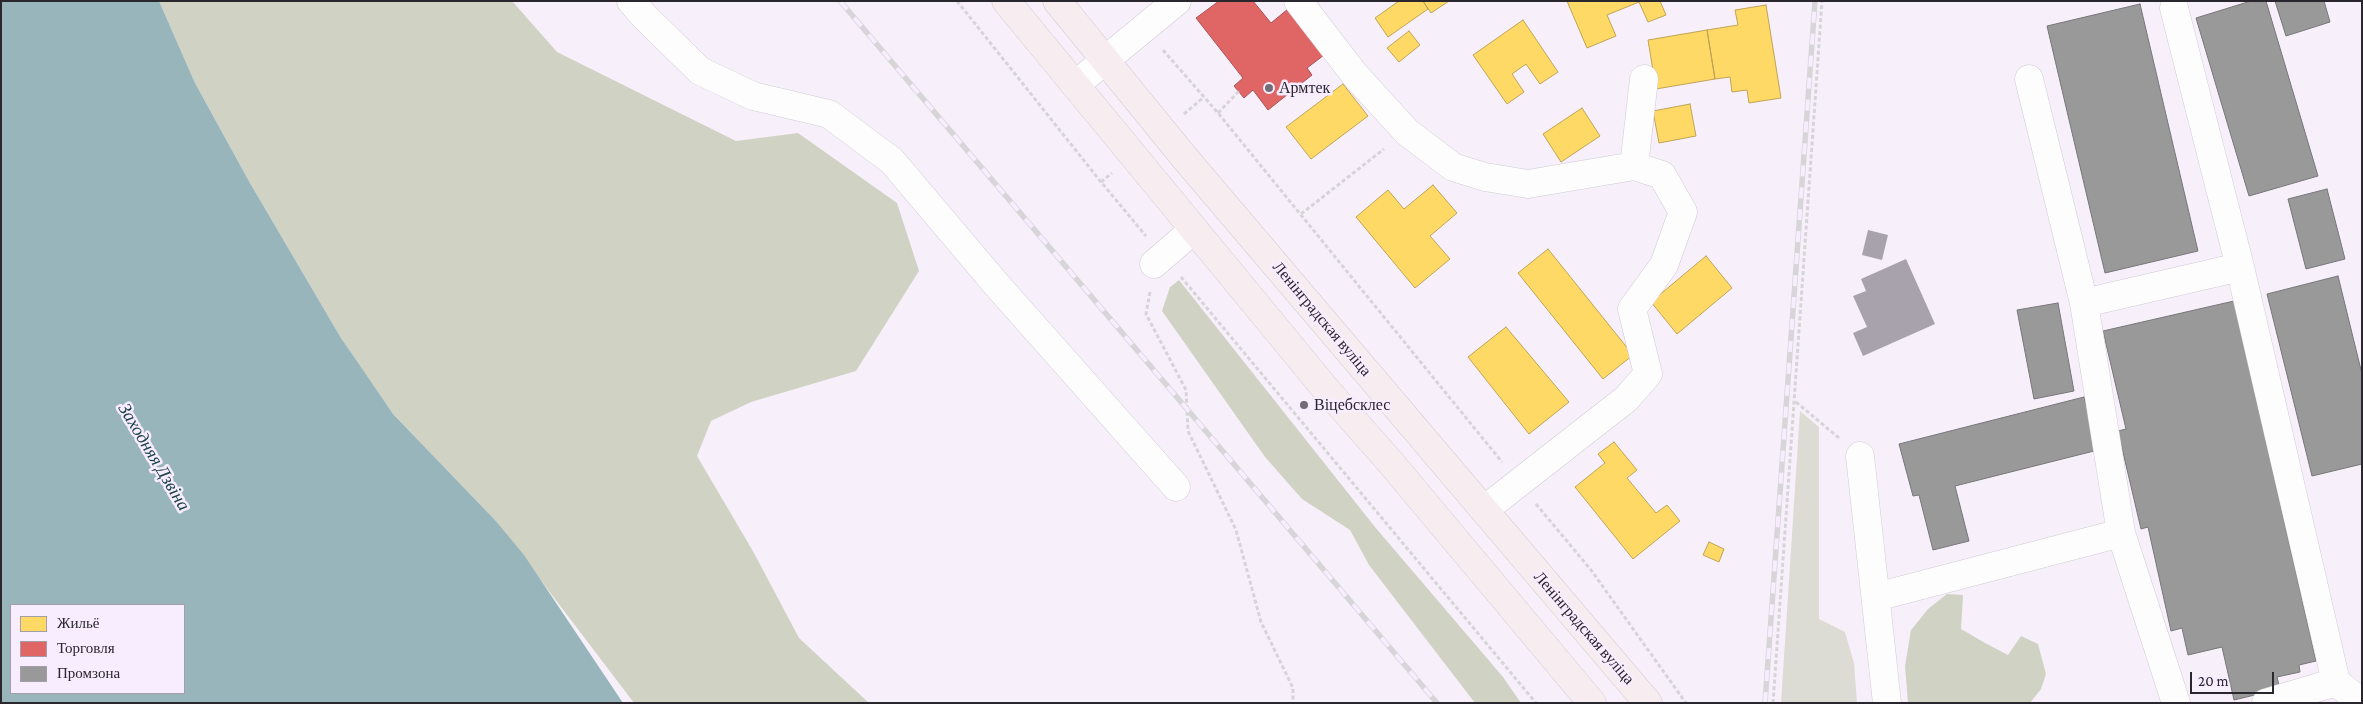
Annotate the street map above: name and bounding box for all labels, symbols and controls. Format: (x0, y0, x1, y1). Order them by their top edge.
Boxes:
place label: Армтек (1279, 78, 1330, 98)
marker: Армтек (1263, 82, 1275, 94)
street label: Ленінградская вуліца (1268, 258, 1376, 380)
place label: Віцебсклес (1314, 395, 1390, 415)
water label: Заходняя Дзвіна (113, 399, 195, 515)
marker: Віцебсклес (1298, 399, 1310, 411)
street label: Ленінградская вуліца (1530, 567, 1638, 689)
legend (10, 604, 185, 694)
text: Жильё (57, 615, 99, 631)
text: Торговля (57, 640, 115, 656)
scale bar (2193, 662, 2277, 694)
text: Промзона (57, 665, 120, 681)
text: 20 m (2198, 673, 2229, 689)

